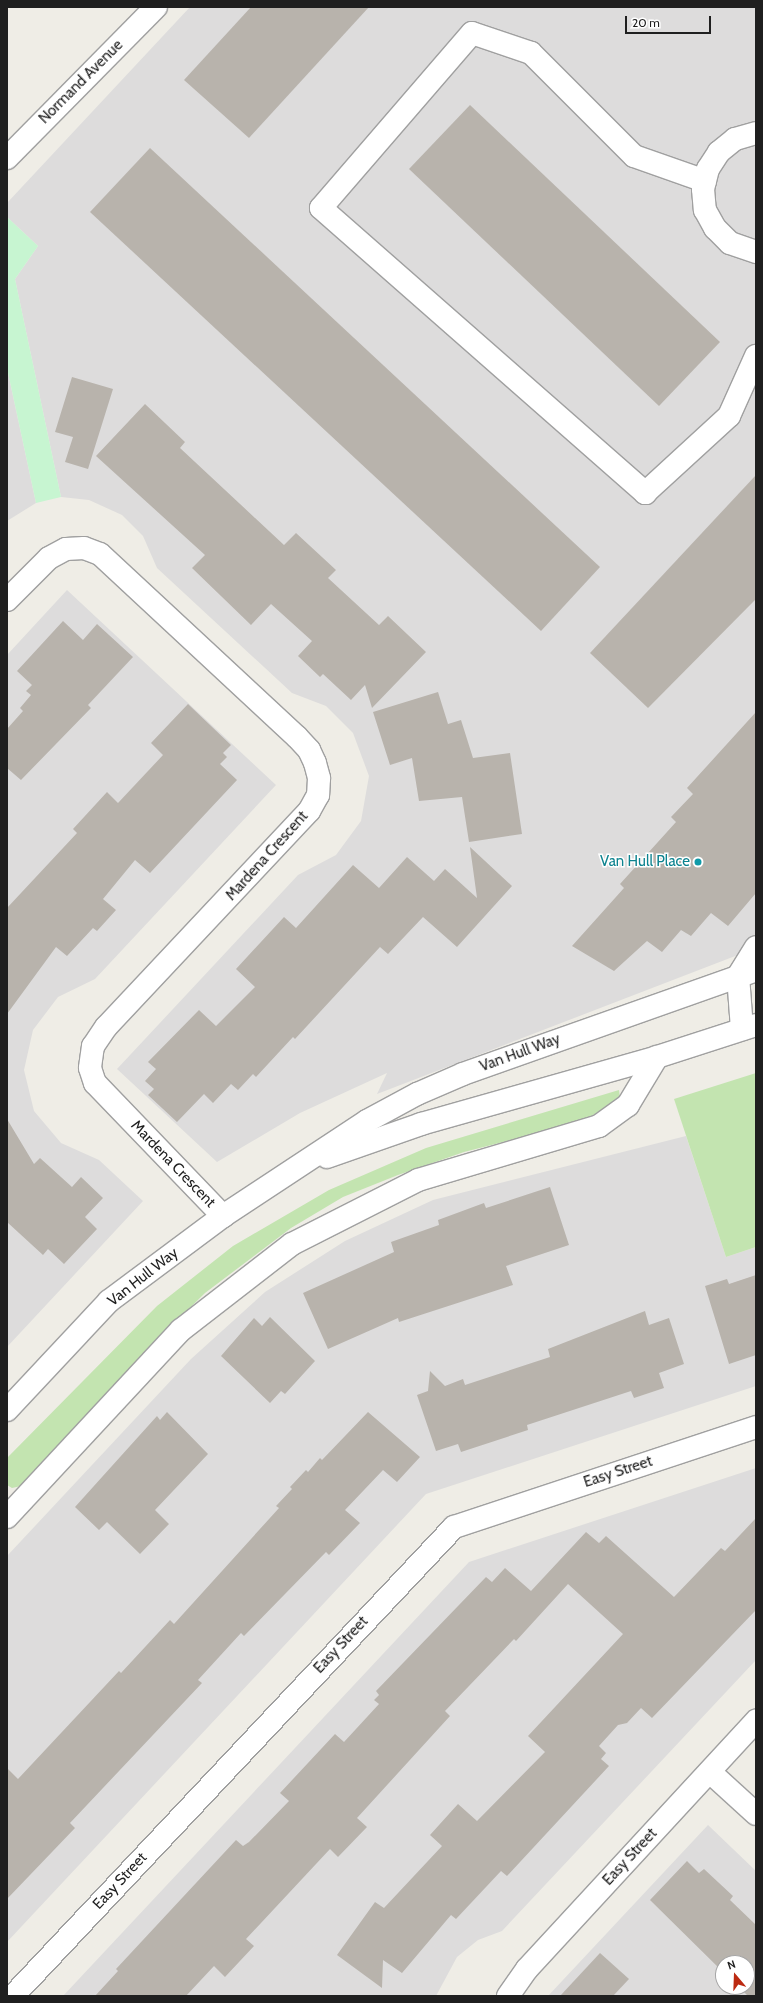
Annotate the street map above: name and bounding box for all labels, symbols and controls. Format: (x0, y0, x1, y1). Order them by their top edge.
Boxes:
scale bar (627, 8, 713, 34)
text: 20 m (632, 15, 660, 30)
street label: Normand Avenue (35, 36, 127, 128)
street label: Mardena Crescent (222, 808, 312, 904)
place label: Van Hull Place (600, 853, 690, 871)
marker: Van Hull Place (693, 857, 703, 867)
street label: Van Hull Way (477, 1030, 563, 1076)
street label: Mardena Crescent (127, 1117, 219, 1211)
street label: Van Hull Way (104, 1244, 182, 1310)
street label: Easy Street (581, 1452, 655, 1492)
street label: Easy Street (310, 1613, 372, 1677)
street label: Easy Street (599, 1825, 661, 1889)
street label: Easy Street (89, 1849, 151, 1913)
north arrow (715, 1955, 755, 1995)
text: N (725, 1957, 737, 1972)

